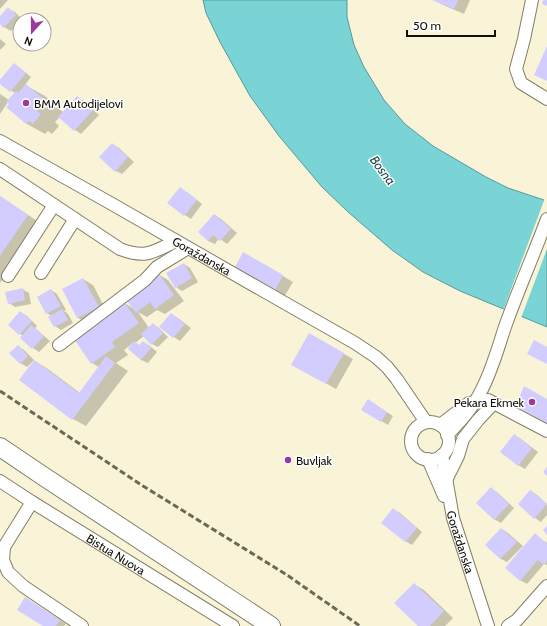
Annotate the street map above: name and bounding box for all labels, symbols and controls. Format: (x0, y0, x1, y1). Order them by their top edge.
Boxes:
north arrow (12, 12, 52, 52)
scale bar (407, 12, 495, 38)
text: 50 m (413, 18, 441, 33)
text: N (22, 33, 35, 49)
place label: BMM Autodijelovi (34, 96, 123, 111)
marker: BMM Autodijelovi (21, 98, 31, 108)
water label: Bosna (367, 152, 399, 188)
street label: Goraždanska (170, 233, 234, 278)
place label: Pekara Ekmek (454, 395, 525, 410)
marker: Pekara Ekmek (527, 397, 537, 407)
place label: Buvljak (296, 453, 332, 468)
marker: Buvljak (283, 455, 293, 465)
street label: Goraždanska (444, 509, 478, 575)
street label: Bistua Nuova (84, 530, 148, 578)

